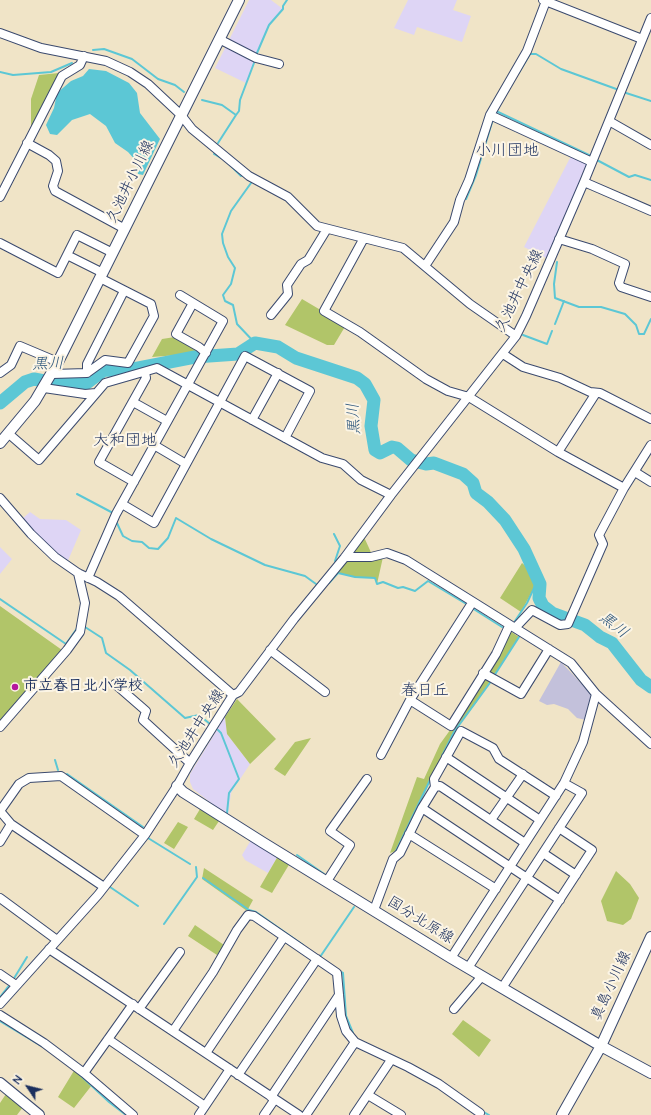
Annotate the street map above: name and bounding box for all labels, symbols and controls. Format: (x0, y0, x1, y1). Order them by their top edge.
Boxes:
street label: 久池井小川線 (103, 138, 159, 226)
district label: 小川団地 (475, 142, 539, 162)
street label: 久池井中央線 (492, 247, 548, 335)
water label: 黒川 (32, 355, 64, 375)
water label: 黒川 (345, 403, 365, 435)
district label: 大和団地 (93, 432, 157, 452)
water label: 黒川 (594, 609, 632, 643)
place label: 市立春日北小学校 (23, 678, 143, 696)
marker: 市立春日北小学校 (10, 682, 20, 692)
district label: 春日丘 (401, 682, 449, 702)
street label: 久池井中央線 (165, 686, 229, 772)
street label: 国分北原線 (383, 893, 457, 949)
street label: 真島小川線 (588, 948, 636, 1024)
north arrow (8, 1067, 48, 1107)
text: N (10, 1073, 26, 1087)

